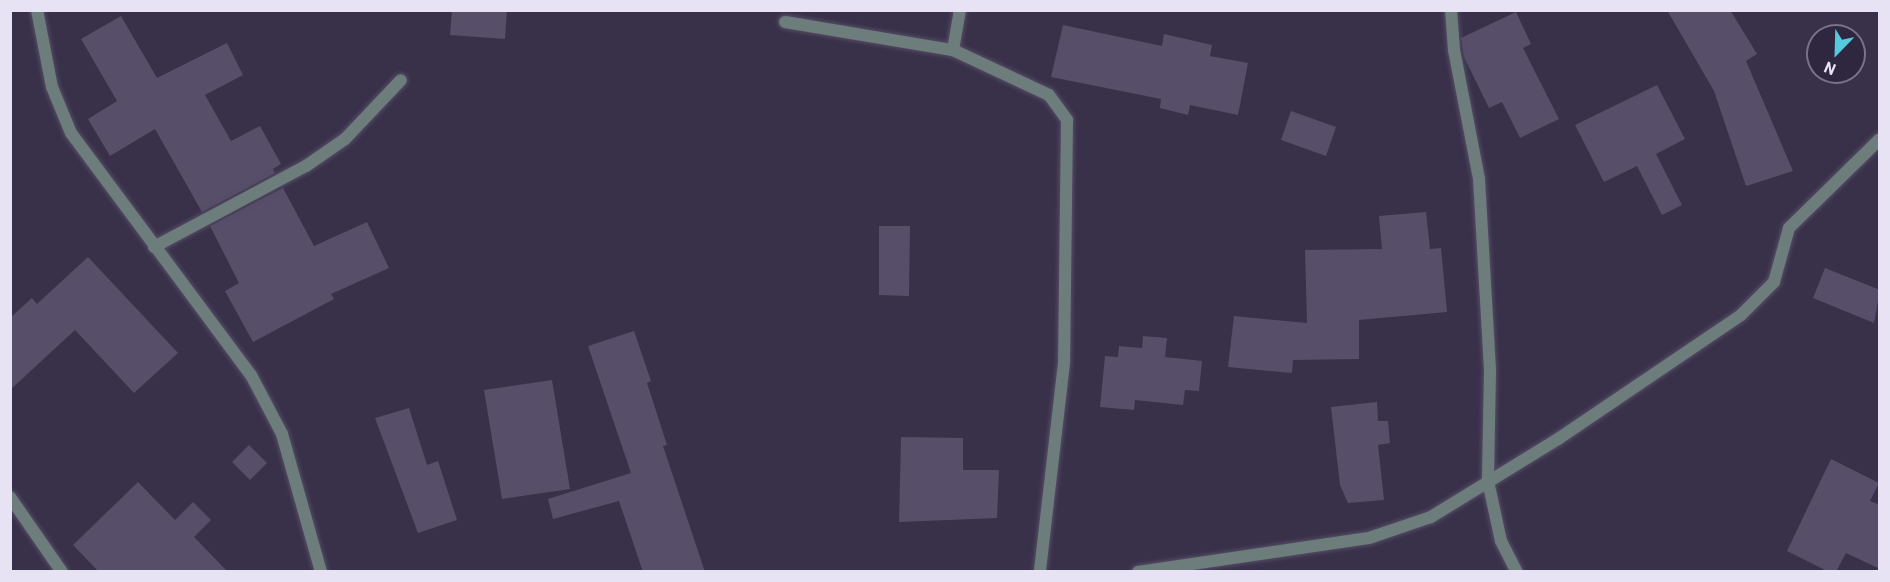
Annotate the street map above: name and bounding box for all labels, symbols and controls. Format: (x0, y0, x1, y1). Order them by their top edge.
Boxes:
north arrow (1806, 24, 1866, 84)
text: N (1821, 58, 1838, 80)

